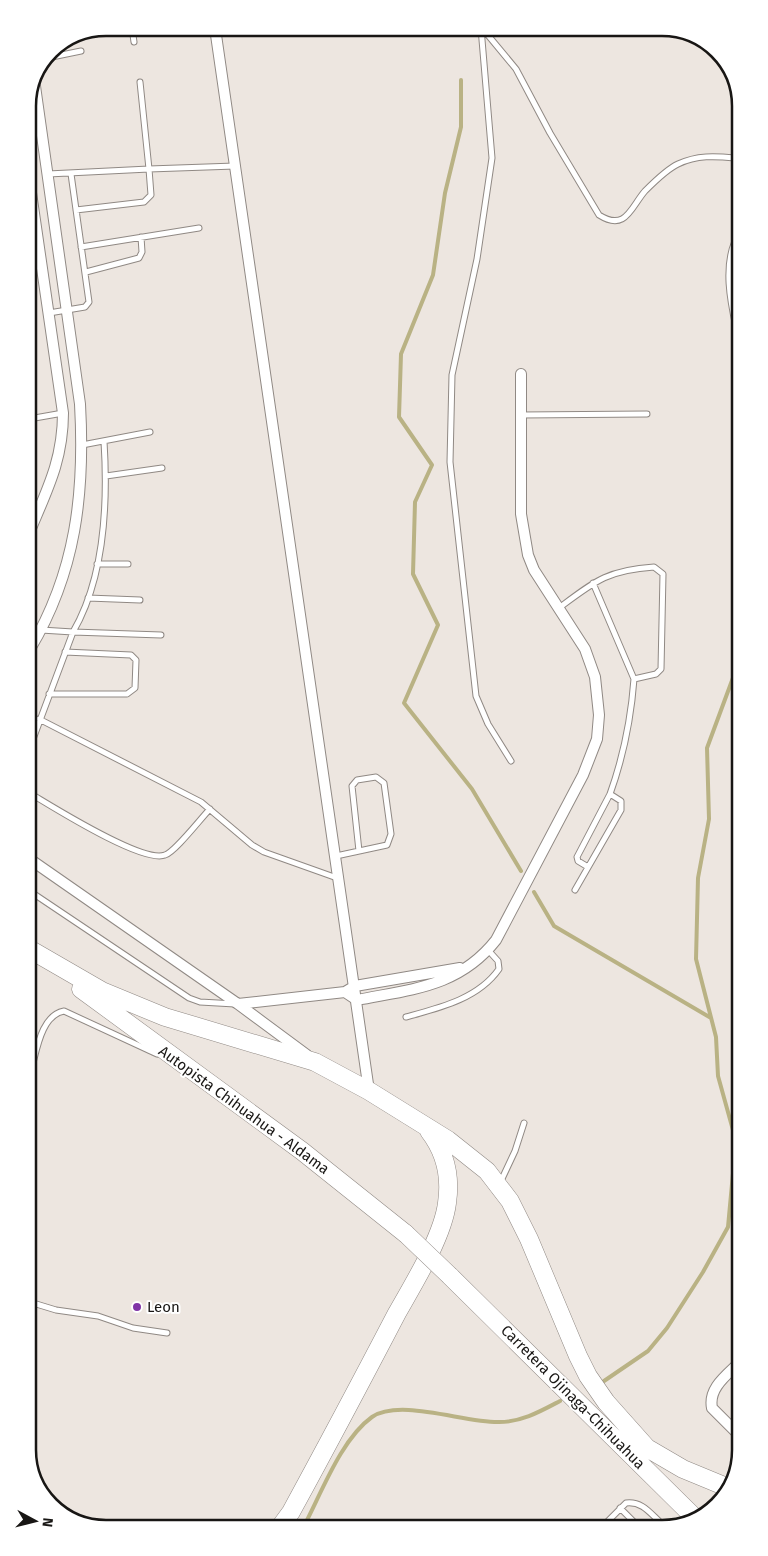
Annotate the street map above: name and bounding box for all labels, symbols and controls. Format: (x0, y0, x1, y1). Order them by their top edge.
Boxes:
street label: Autopista Chihuahua - Aldama (155, 1042, 333, 1178)
place label: Leon (147, 1298, 180, 1316)
marker: Leon (131, 1301, 143, 1313)
street label: Carretera Ojinaga-Chihuahua (497, 1321, 649, 1473)
north arrow (10, 1496, 60, 1546)
text: N (38, 1517, 56, 1528)

